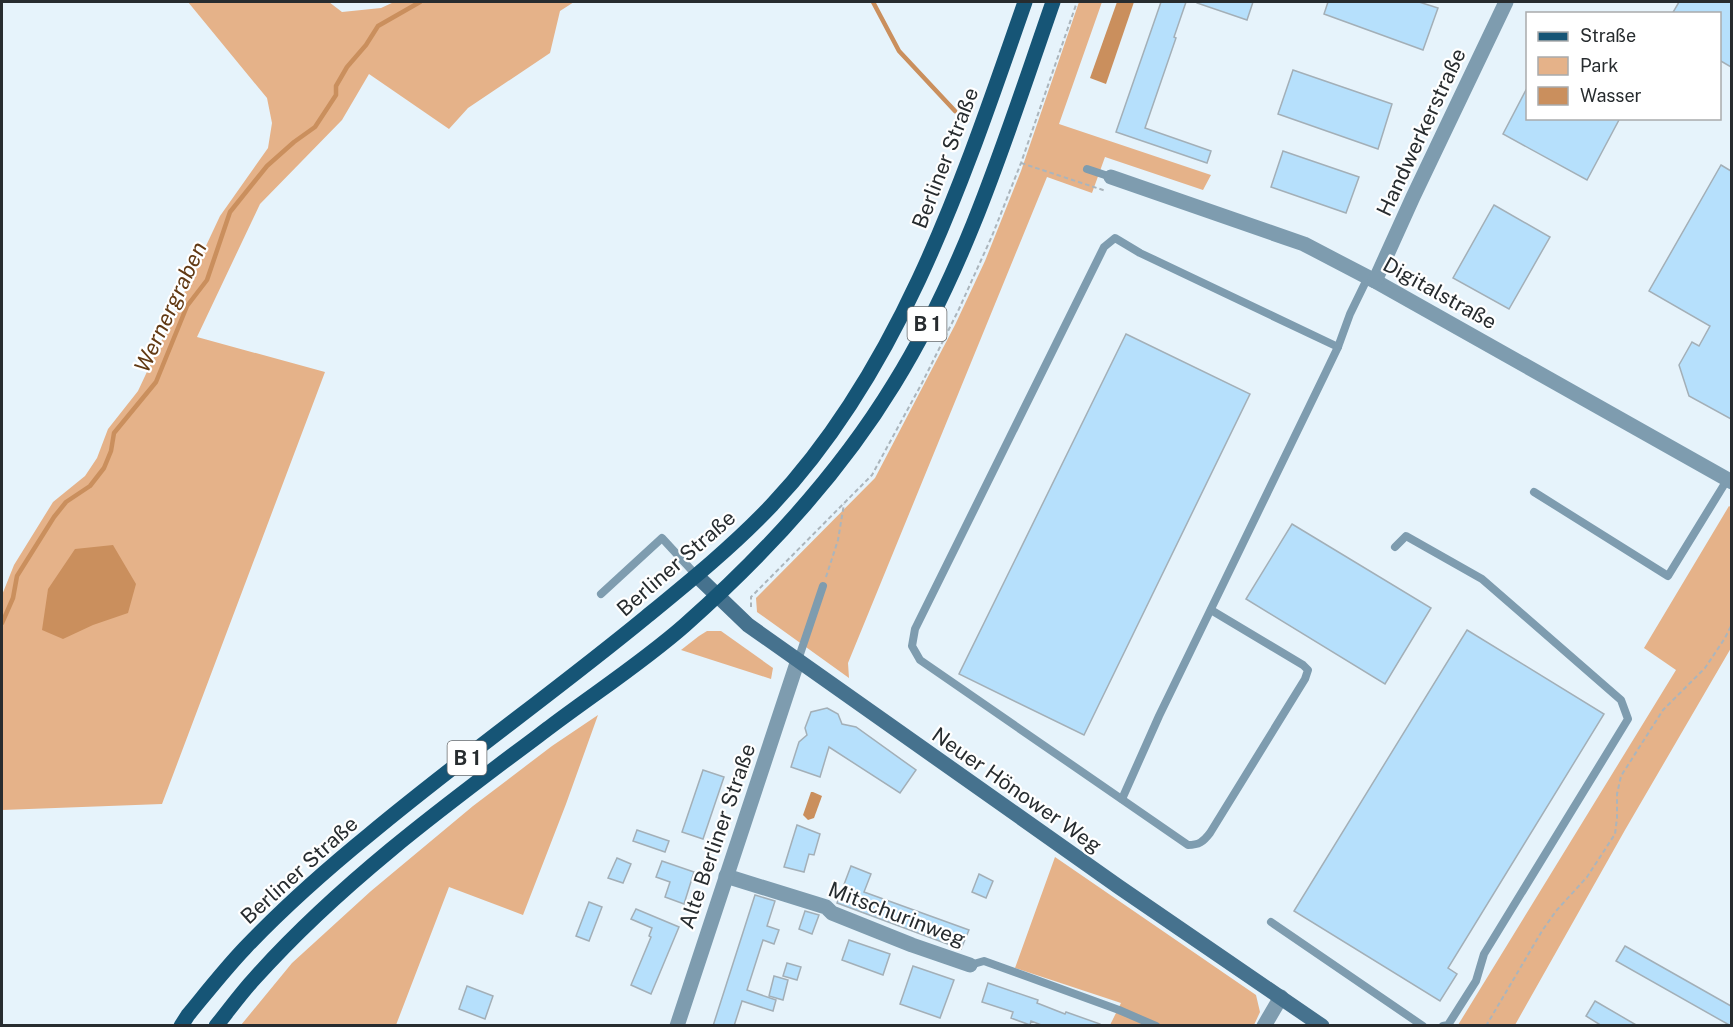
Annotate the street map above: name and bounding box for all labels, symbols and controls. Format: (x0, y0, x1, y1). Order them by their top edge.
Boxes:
legend (1526, 12, 1721, 120)
text: Straße (1580, 25, 1636, 46)
street label: Handwerkerstraße (1371, 44, 1471, 220)
text: Park (1580, 55, 1618, 76)
street label: Berliner Straße (907, 84, 983, 232)
text: Wasser (1580, 85, 1642, 106)
water label: Wernergraben (128, 238, 212, 376)
street label: Digitalstraße (1379, 252, 1501, 334)
road number: B 1 (908, 307, 946, 341)
street label: Berliner Straße (612, 505, 740, 621)
street label: Neuer Hönower Weg (927, 722, 1107, 858)
street label: Alte Berliner Straße (674, 740, 760, 932)
road number: B 1 (448, 741, 486, 775)
street label: Berliner Straße (235, 811, 363, 929)
street label: Mitschurinweg (825, 876, 969, 952)

